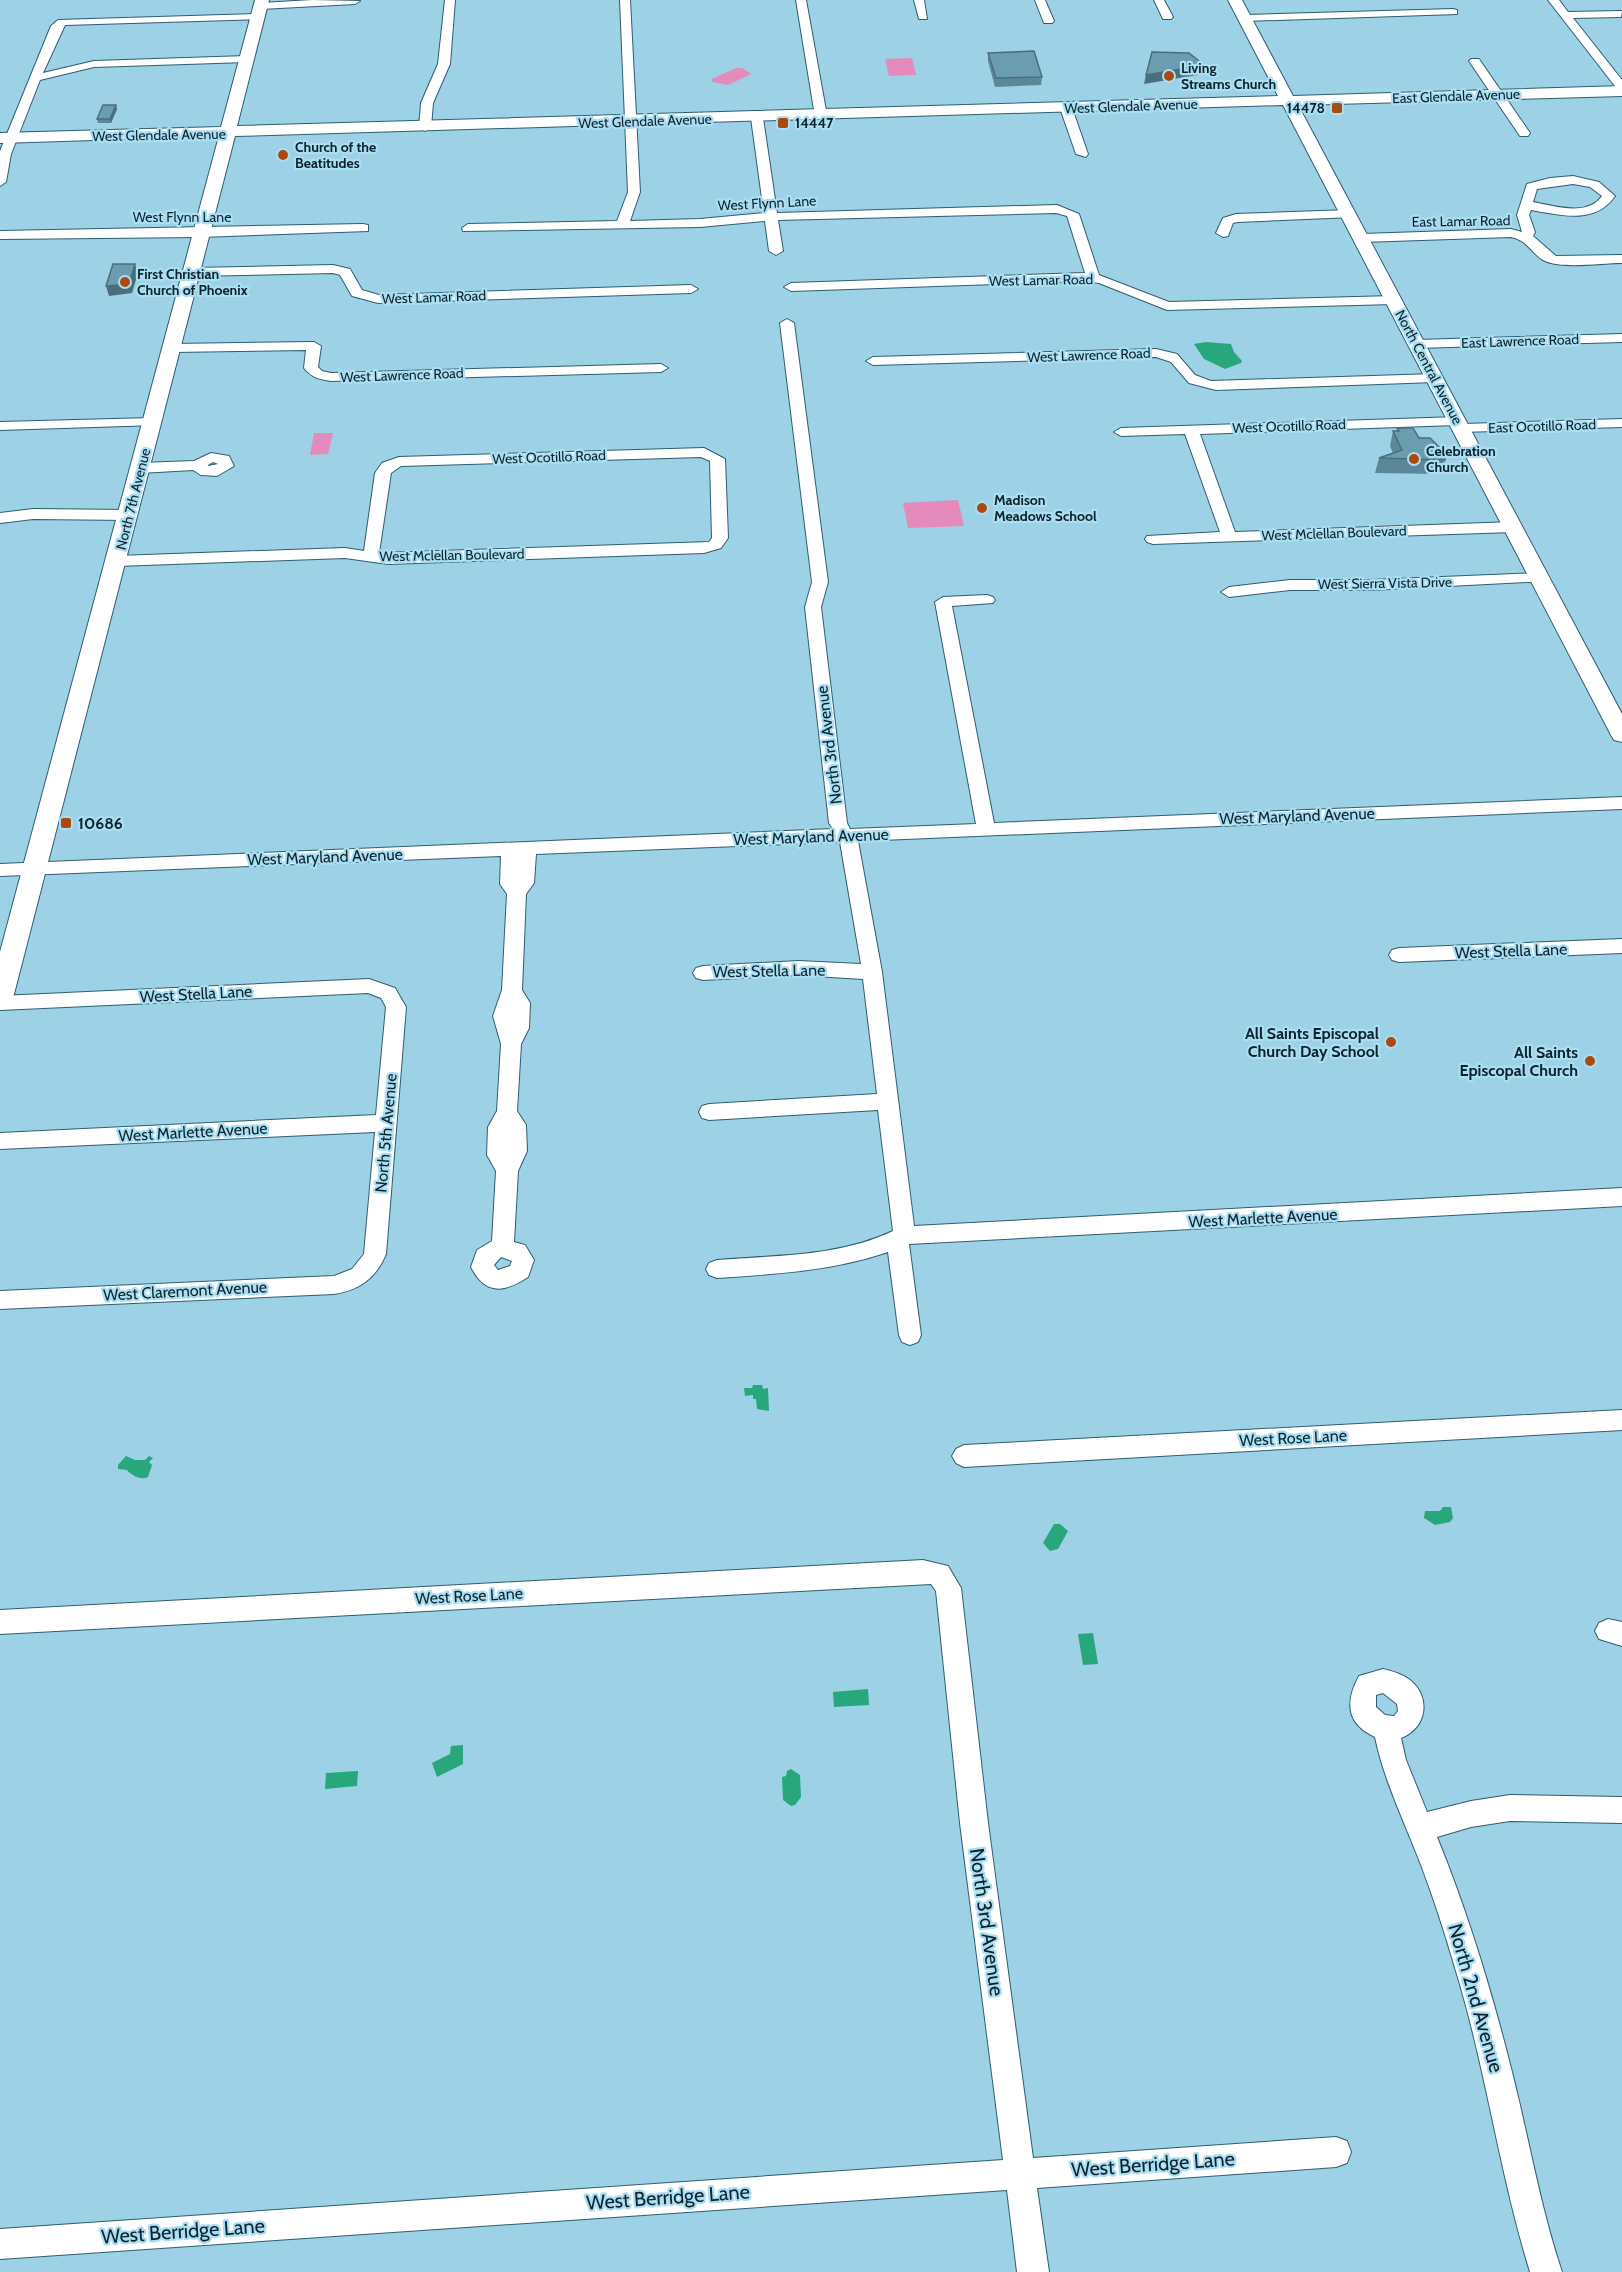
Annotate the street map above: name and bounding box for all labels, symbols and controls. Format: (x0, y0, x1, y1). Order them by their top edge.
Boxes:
place label: Living Streams Church (1181, 59, 1276, 93)
marker: Living Streams Church (1162, 69, 1176, 83)
street label: East Glendale Avenue (1392, 85, 1520, 107)
street label: West Glendale Avenue (1064, 95, 1198, 117)
place label: 14478 (1287, 99, 1325, 117)
marker: 14478 (1330, 101, 1344, 115)
street label: West Glendale Avenue (578, 110, 712, 132)
place label: 14447 (795, 114, 834, 132)
marker: 14447 (776, 116, 790, 130)
street label: West Glendale Avenue (92, 125, 226, 145)
place label: Church of the Beatitudes (295, 138, 376, 172)
marker: Church of the Beatitudes (276, 148, 290, 162)
street label: West Flynn Lane (717, 191, 817, 215)
street label: West Flynn Lane (133, 208, 231, 226)
street label: East Lamar Road (1411, 211, 1511, 231)
place label: First Christian Church of Phoenix (137, 265, 248, 299)
street label: West Lamar Road (989, 270, 1093, 290)
marker: First Christian Church of Phoenix (118, 275, 132, 289)
street label: West Lamar Road (382, 286, 486, 308)
street label: North Central Avenue (1391, 307, 1467, 427)
street label: East Lawrence Road (1461, 330, 1579, 352)
street label: West Lawrence Road (1027, 344, 1151, 366)
street label: West Lawrence Road (340, 364, 464, 386)
street label: West Ocotillo Road (1232, 415, 1346, 437)
street label: East Ocotillo Road (1488, 415, 1596, 437)
place label: Celebration Church (1426, 442, 1496, 476)
street label: North 7th Avenue (112, 446, 154, 552)
street label: West Ocotillo Road (492, 446, 606, 468)
marker: Celebration Church (1407, 452, 1421, 466)
place label: Madison Meadows School (994, 491, 1097, 525)
marker: Madison Meadows School (975, 501, 989, 515)
street label: West Mclellan Boulevard (1261, 521, 1407, 545)
street label: West Mclellan Boulevard (379, 545, 525, 565)
street label: West Sierra Vista Drive (1318, 573, 1452, 593)
street label: North 3rd Avenue (812, 685, 846, 805)
street label: West Maryland Avenue (1219, 804, 1375, 828)
place label: 10686 (78, 814, 123, 833)
marker: 10686 (59, 816, 73, 830)
street label: West Maryland Avenue (733, 825, 889, 849)
street label: West Maryland Avenue (247, 845, 403, 869)
street label: West Stella Lane (1454, 940, 1568, 962)
street label: West Stella Lane (713, 961, 825, 981)
street label: West Stella Lane (139, 982, 253, 1006)
place label: All Saints Episcopal Church Day School (1245, 1024, 1379, 1061)
marker: All Saints Episcopal Church Day School (1384, 1035, 1398, 1049)
place label: All Saints Episcopal Church (1459, 1043, 1578, 1080)
marker: All Saints Episcopal Church (1583, 1054, 1597, 1068)
street label: North 5th Avenue (371, 1073, 401, 1193)
street label: West Marlette Avenue (118, 1119, 268, 1145)
street label: West Marlette Avenue (1188, 1205, 1338, 1231)
street label: West Claremont Avenue (103, 1277, 267, 1305)
street label: West Rose Lane (1239, 1426, 1347, 1450)
street label: West Rose Lane (415, 1584, 523, 1608)
street label: North 3rd Avenue (965, 1847, 1009, 1997)
street label: North 2nd Avenue (1443, 1921, 1509, 2075)
street label: West Berridge Lane (1070, 2146, 1236, 2182)
street label: West Berridge Lane (585, 2179, 751, 2215)
street label: West Berridge Lane (100, 2213, 266, 2249)

